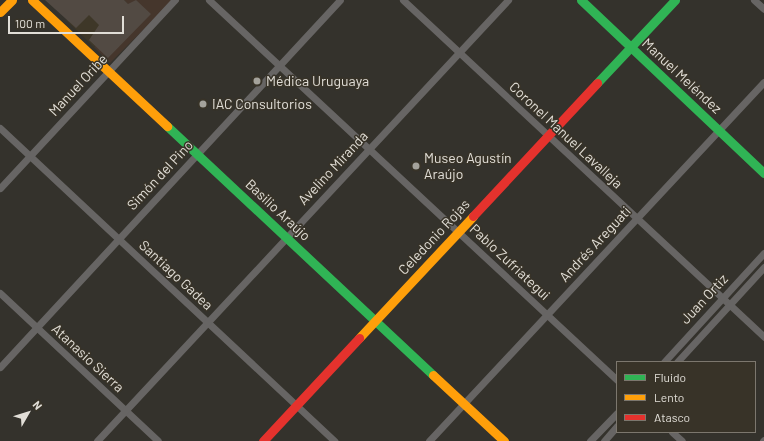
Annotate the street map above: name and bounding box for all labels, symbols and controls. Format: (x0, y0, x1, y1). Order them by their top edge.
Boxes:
scale bar (10, 8, 126, 34)
text: 100 m (15, 16, 45, 30)
street label: Manuel Meléndez (639, 35, 725, 117)
street label: Manuel Oribe (45, 51, 111, 119)
place label: Médica Uruguaya (266, 73, 369, 89)
marker: Médica Uruguaya (251, 75, 263, 87)
street label: Coronel Manuel Lavalleja (506, 78, 626, 192)
place label: IAC Consultorios (212, 96, 312, 112)
marker: IAC Consultorios (197, 98, 209, 110)
street label: Avelino Miranda (295, 128, 371, 208)
street label: Simón del Pino (123, 137, 197, 213)
place label: Museo Agustín Araújo (424, 150, 512, 182)
marker: Museo Agustín Araújo (411, 161, 421, 171)
street label: Basilio Araújo (242, 176, 314, 244)
street label: Celedonio Rojas (395, 196, 473, 278)
street label: Andrés Areguati (556, 203, 634, 285)
street label: Pablo Zufriategui (466, 221, 554, 303)
street label: Santiago Gadea (136, 237, 216, 313)
street label: Juan Ortiz (677, 271, 731, 327)
street label: Atanasio Sierra (48, 320, 128, 396)
legend (616, 361, 756, 433)
text: Fluido (654, 370, 686, 384)
text: Lento (654, 390, 684, 404)
north arrow (8, 393, 48, 433)
text: N (30, 398, 45, 412)
text: Atasco (654, 410, 690, 424)

